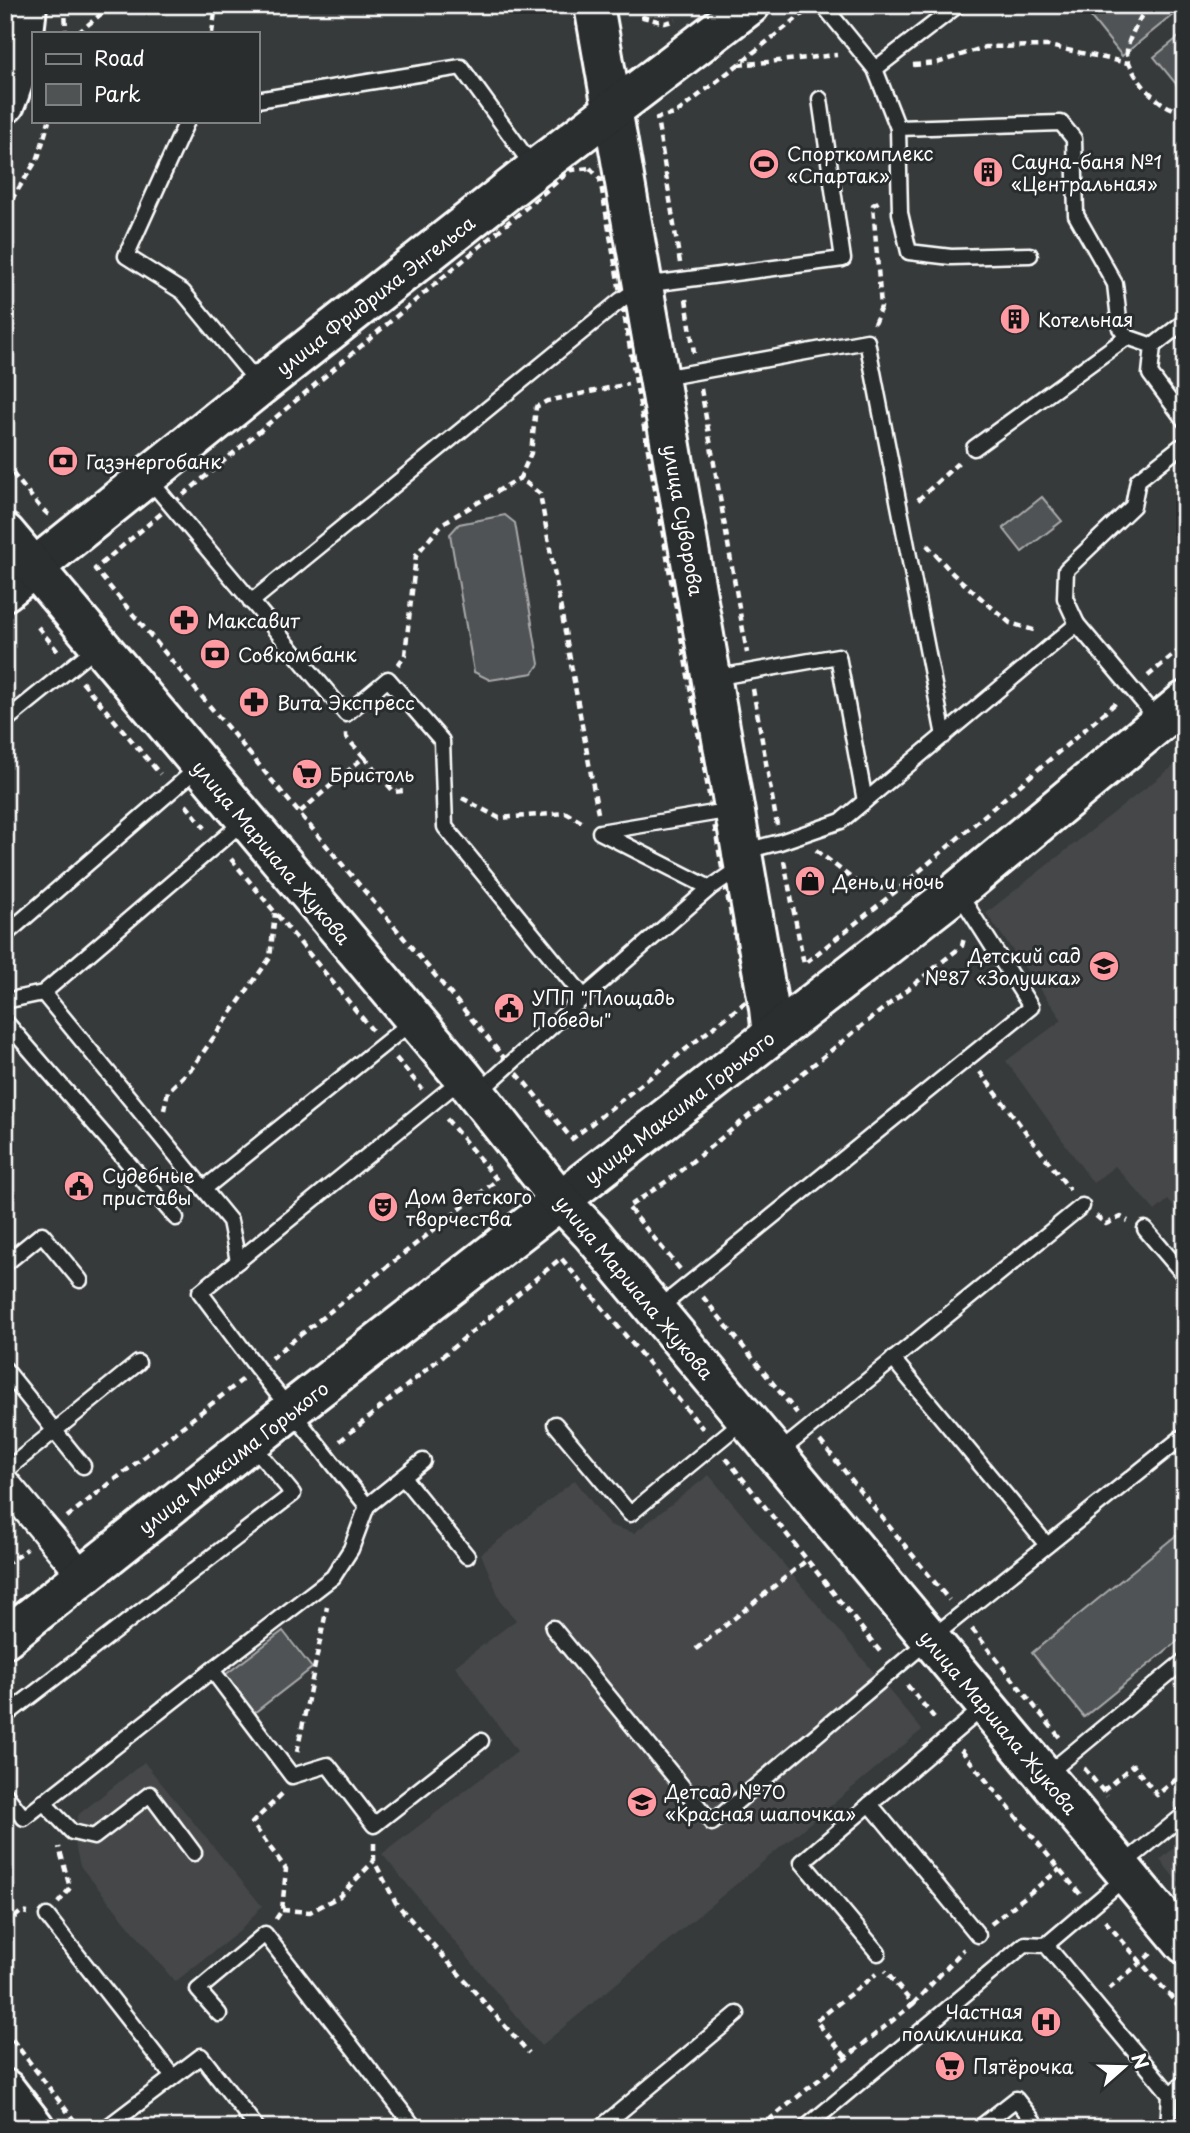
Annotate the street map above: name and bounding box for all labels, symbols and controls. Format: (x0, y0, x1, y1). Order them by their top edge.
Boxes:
legend (32, 32, 259, 122)
text: Road (94, 41, 145, 73)
text: Park (94, 77, 141, 109)
place label: Спорткомплекс «Спартак» (787, 139, 934, 189)
sports icon: Спорткомплекс «Спартак» (747, 147, 781, 181)
place label: Сауна-баня №1 «Центральная» (1011, 147, 1162, 197)
building icon: Сауна-баня №1 «Центральная» (971, 155, 1005, 189)
street label: улица Фридриха Энгельса (270, 208, 480, 382)
building icon: Котельная (998, 302, 1032, 336)
place label: Котельная (1038, 305, 1134, 333)
street label: улица Суворова (657, 442, 711, 598)
bank icon: Газэнергобанк (46, 444, 80, 478)
place label: Газэнергобанк (86, 447, 222, 475)
pharmacy icon: Максавит (167, 603, 201, 637)
place label: Максавит (207, 606, 300, 634)
bank icon: Совкомбанк (198, 637, 232, 671)
place label: Совкомбанк (238, 640, 357, 668)
pharmacy icon: Вита Экспресс (237, 685, 271, 719)
place label: Вита Экспресс (277, 688, 415, 716)
street label: улица Маршала Жукова (186, 754, 358, 950)
supermarket icon: Бристоль (290, 757, 324, 791)
place label: Бристоль (330, 760, 415, 788)
shop icon: День и ночь (793, 864, 827, 898)
place label: День и ночь (832, 867, 944, 895)
place label: Детский сад №87 «Золушка» (924, 941, 1081, 991)
school or university icon: Детский сад №87 «Золушка» (1087, 949, 1121, 983)
place label: УПП "Площадь Победы" (532, 983, 675, 1033)
public building icon: УПП "Площадь Победы" (492, 991, 526, 1025)
street label: улица Максима Горького (578, 1024, 780, 1190)
place label: Судебные приставы (102, 1161, 195, 1211)
public building icon: Судебные приставы (62, 1169, 96, 1203)
place label: Дом детского творчества (405, 1182, 532, 1232)
street label: улица Маршала Жукова (549, 1189, 721, 1385)
theatre icon: Дом детского творчества (366, 1190, 400, 1224)
street label: улица Максима Горького (132, 1374, 334, 1540)
street label: улица Маршала Жукова (913, 1624, 1085, 1820)
place label: Детсад №70 «Красная шапочка» (664, 1777, 856, 1827)
school or university icon: Детсад №70 «Красная шапочка» (625, 1785, 659, 1819)
place label: Частная поликлиника (902, 1997, 1023, 2047)
hospital icon: Частная поликлиника (1029, 2005, 1063, 2039)
north arrow (1088, 2032, 1158, 2102)
supermarket icon: Пятёрочка (933, 2049, 967, 2083)
text: N (1125, 2049, 1157, 2073)
place label: Пятёрочка (973, 2052, 1074, 2080)

